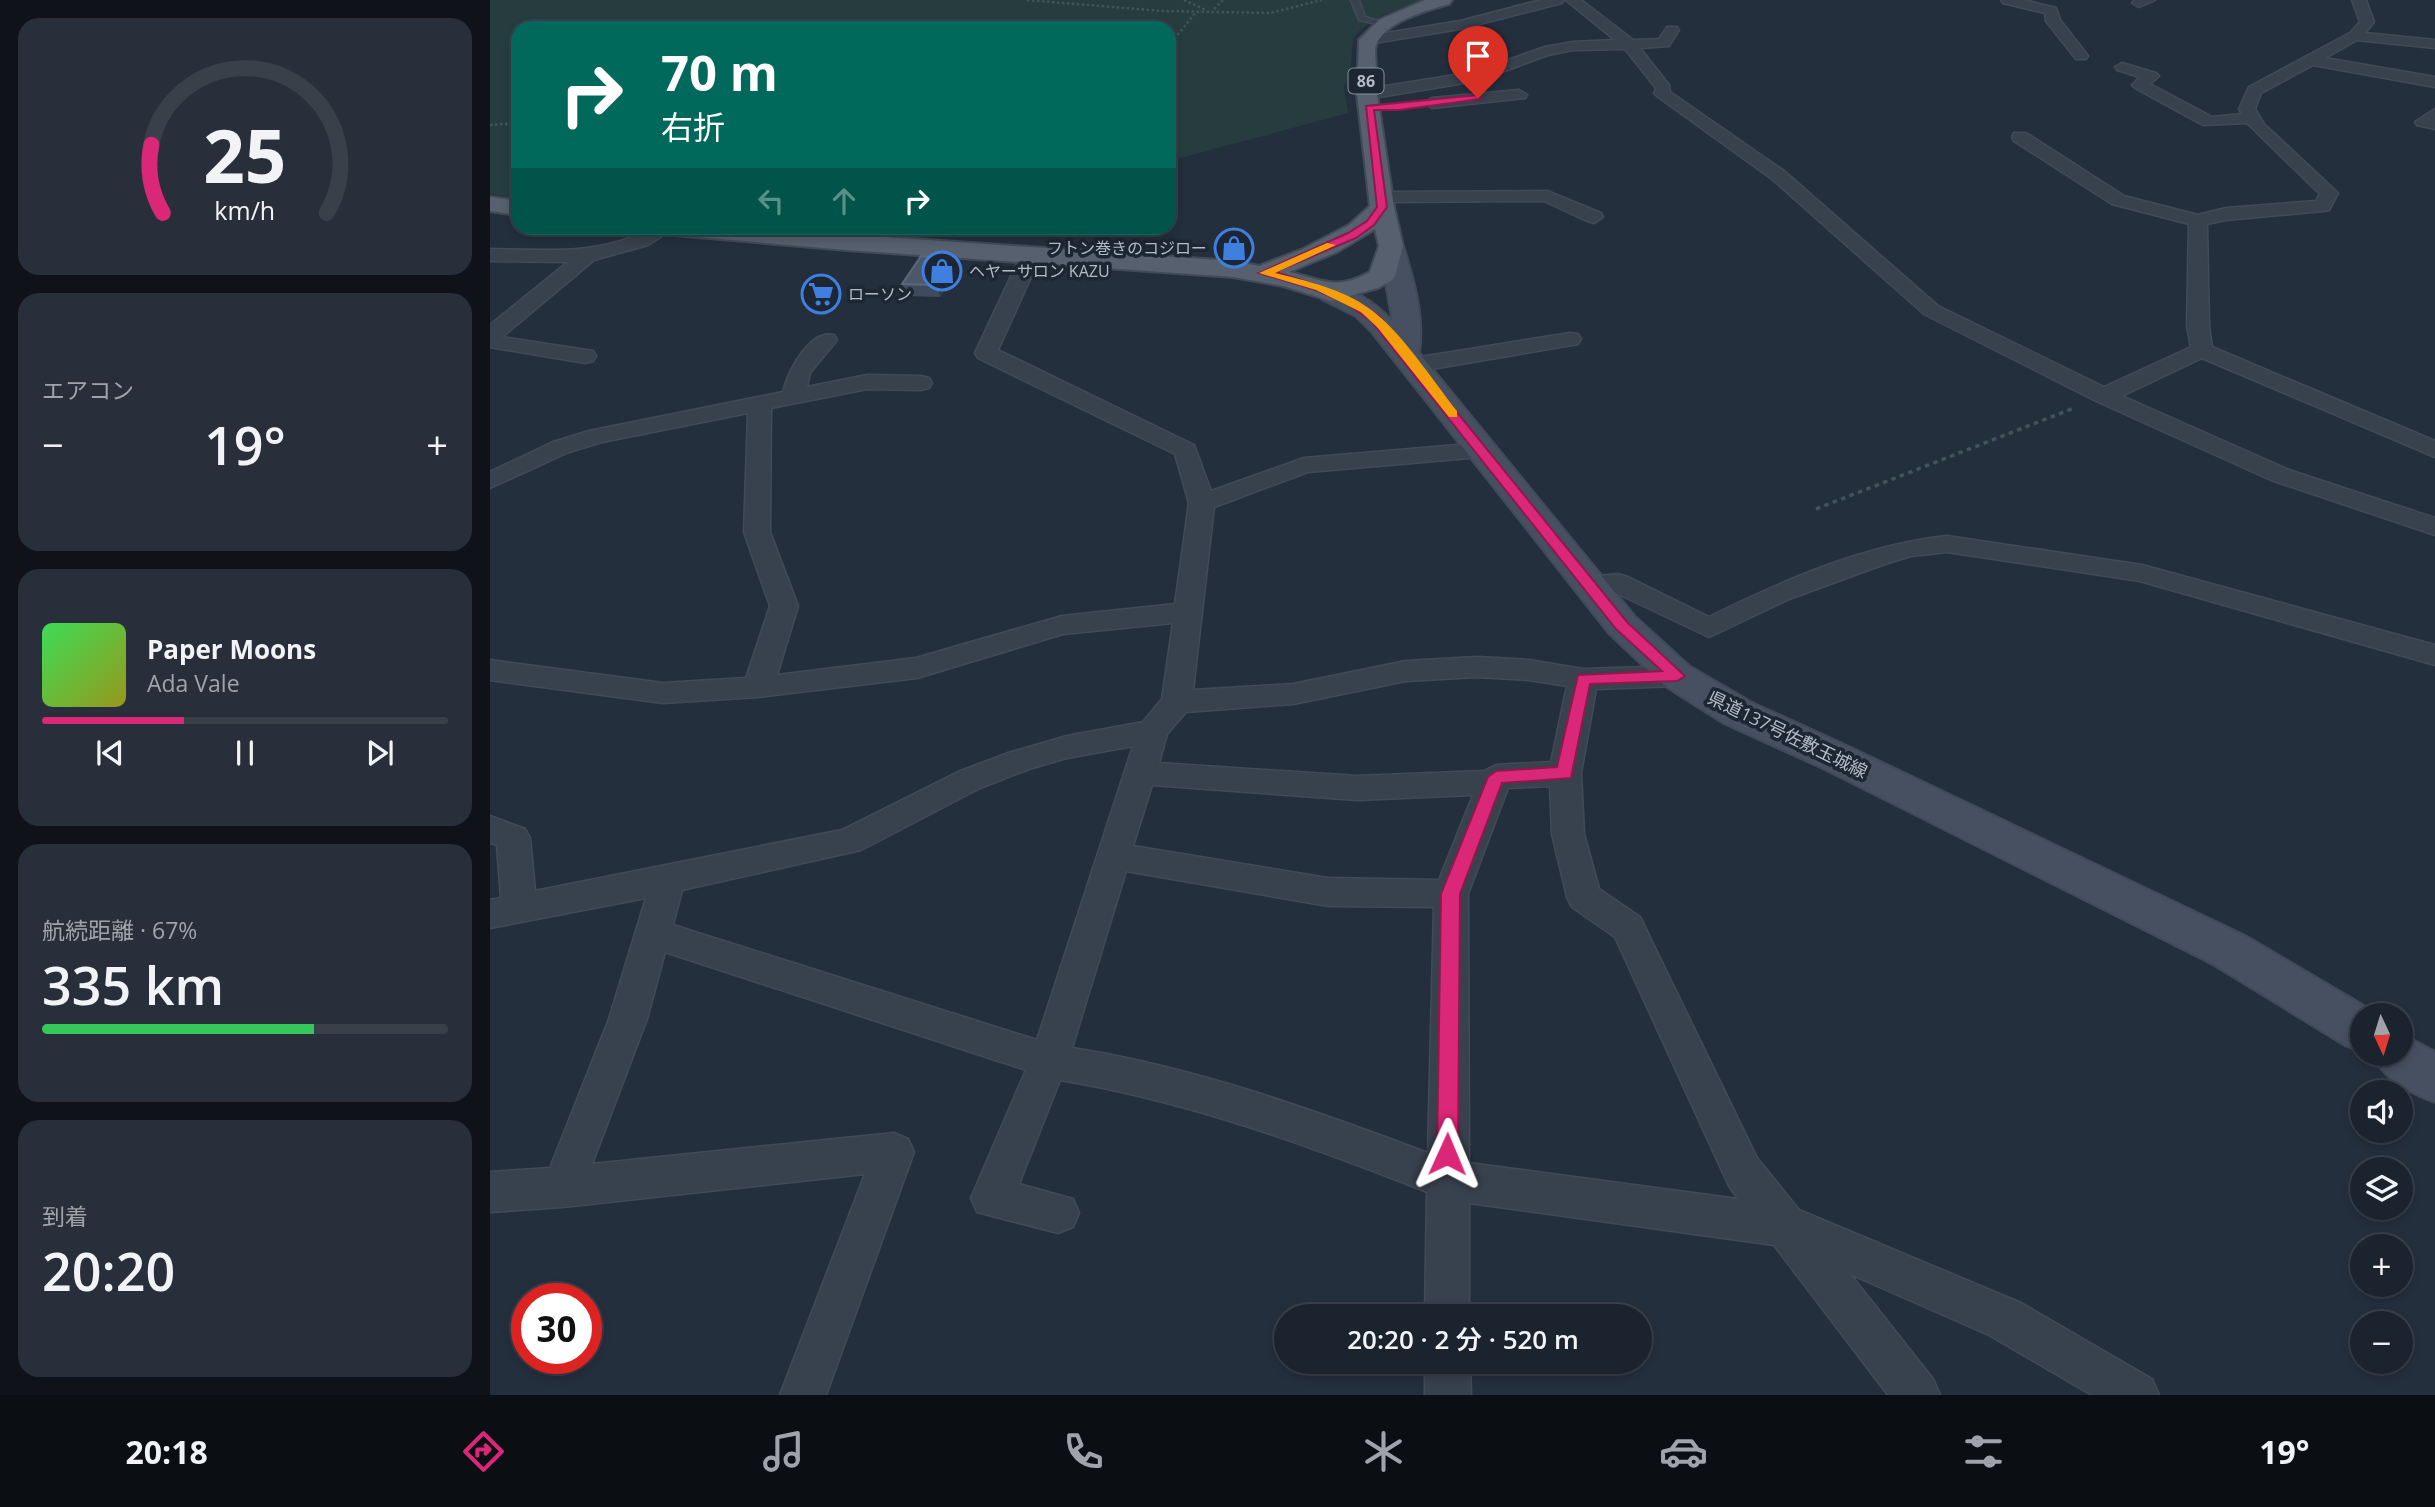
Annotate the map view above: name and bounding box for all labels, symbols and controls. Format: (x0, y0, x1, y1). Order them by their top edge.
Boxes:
pin (1448, 26, 1508, 98)
icon: arrive (1459, 37, 1497, 75)
text: 70 m (661, 39, 778, 105)
icon: right (546, 49, 637, 140)
road number: 86 (1348, 68, 1384, 94)
text: 25 (203, 105, 287, 204)
text: 右折 (661, 105, 725, 148)
icon: left (752, 182, 790, 220)
icon: ahead (825, 182, 863, 220)
icon: right (898, 182, 936, 220)
text: km/h (215, 193, 275, 227)
shop icon: フトン巻きのコジロー (1213, 227, 1255, 269)
place label: フトン巻きのコジロー (1047, 237, 1207, 259)
shop icon: ヘヤーサロン KAZU (921, 250, 963, 292)
place label: ヘヤーサロン KAZU (969, 260, 1110, 282)
supermarket icon: ローソン (800, 273, 842, 315)
place label: ローソン (848, 283, 912, 305)
text: エアコン (42, 374, 134, 406)
text: 19° (204, 409, 286, 480)
text: − (42, 418, 64, 470)
text: + (426, 418, 448, 470)
text: Paper Moons (147, 631, 316, 667)
text: Ada Vale (147, 667, 240, 699)
street label: 県道137号佐敷玉城線 (1704, 685, 1872, 783)
icon: previous (91, 734, 129, 772)
icon: pause (226, 734, 264, 772)
icon: next (361, 734, 399, 772)
text: 航続距離 · 67% (42, 914, 197, 946)
text: 335 km (42, 949, 224, 1020)
north arrow (2350, 1003, 2413, 1066)
map controls (2350, 1003, 2413, 1374)
button: sound (2350, 1080, 2413, 1143)
position arrow (1410, 1117, 1484, 1191)
button: layers (2350, 1157, 2413, 1220)
text: 到着 (42, 1200, 88, 1232)
button: + (2350, 1234, 2413, 1297)
text: 20:20 (42, 1235, 175, 1306)
speed limit sign: 30 (511, 1283, 602, 1374)
button: − (2350, 1311, 2413, 1374)
text: 20:20 · 2 分 · 520 m (1347, 1321, 1579, 1357)
icon: directions (459, 1427, 508, 1476)
icon: music (759, 1427, 808, 1476)
icon: phone (1059, 1427, 1108, 1476)
icon: climate (1359, 1427, 1408, 1476)
icon: car (1659, 1427, 1708, 1476)
icon: filters (1959, 1427, 2008, 1476)
text: 20:18 (126, 1430, 208, 1473)
text: 19° (2259, 1430, 2309, 1473)

